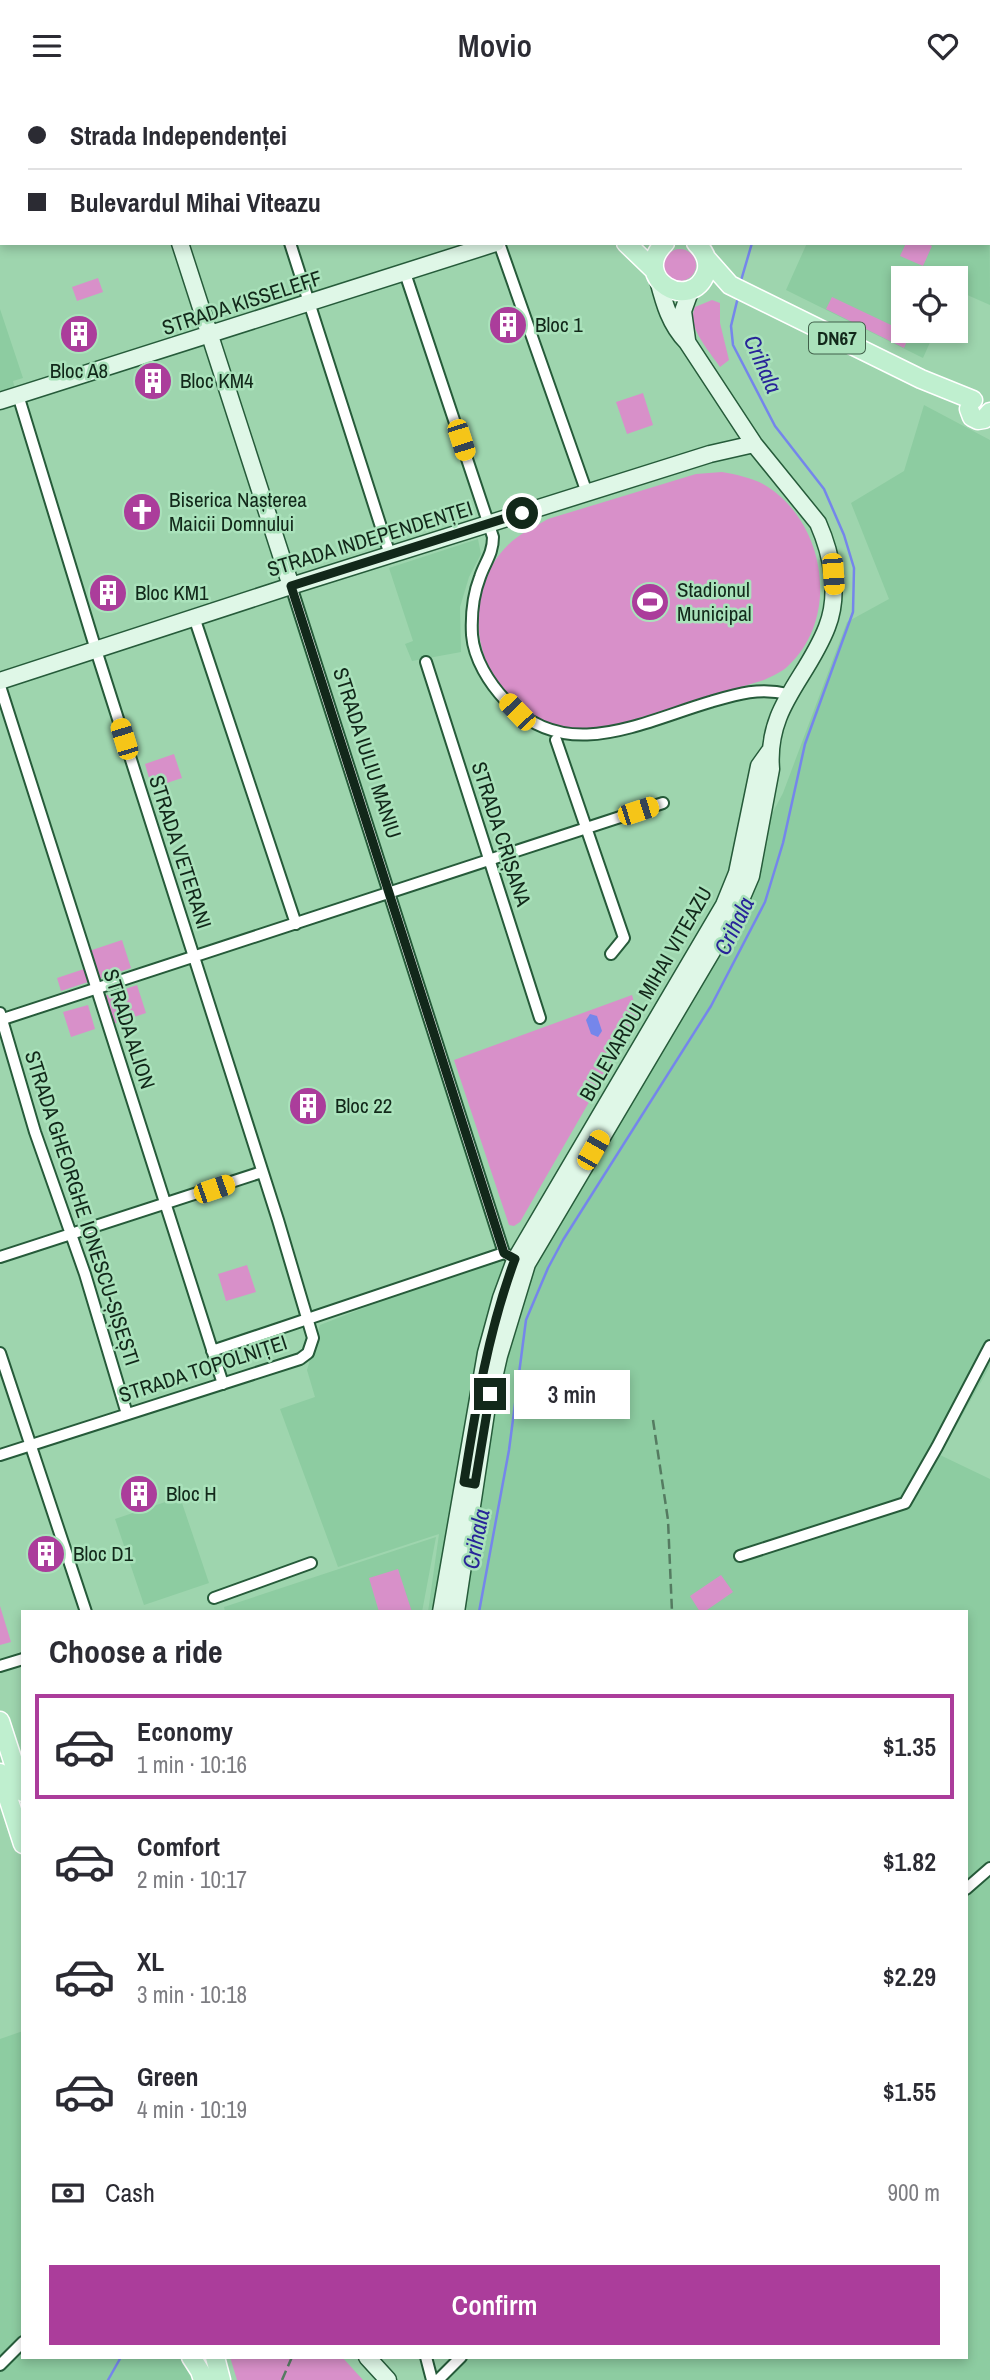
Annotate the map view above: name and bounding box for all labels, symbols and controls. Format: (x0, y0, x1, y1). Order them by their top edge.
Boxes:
text: Movio (458, 24, 532, 67)
icon: menu (28, 27, 66, 65)
icon: heart (924, 27, 962, 65)
text: Strada Independenței (70, 118, 287, 153)
text: Bulevardul Mihai Viteazu (70, 185, 321, 220)
street label: STRADA KISSELEFF (158, 263, 326, 342)
map controls (891, 266, 968, 343)
button: locate (891, 266, 968, 343)
building icon: Bloc 1 (487, 304, 529, 346)
place label: Bloc 1 (535, 310, 583, 339)
building icon: Bloc A8 (58, 313, 100, 355)
road number: DN67 (809, 323, 865, 353)
water label: Crihala (737, 330, 790, 398)
place label: Bloc A8 (50, 356, 108, 385)
building icon: Bloc KM4 (132, 360, 174, 402)
place label: Bloc KM4 (180, 366, 254, 395)
car (445, 417, 478, 463)
place label: Biserica Nașterea Maicii Domnului (169, 485, 307, 538)
church icon: Biserica Nașterea Maicii Domnului (121, 491, 163, 533)
street label: STRADA INDEPENDENȚEI (264, 493, 476, 584)
route start (506, 497, 538, 529)
car (822, 552, 845, 596)
building icon: Bloc KM1 (87, 572, 129, 614)
place label: Stadionul Municipal (677, 575, 752, 628)
place label: Bloc KM1 (135, 578, 209, 607)
sports icon: Stadionul Municipal (629, 581, 671, 623)
street label: STRADA IULIU MANIU (326, 664, 409, 842)
car (495, 690, 540, 734)
car (108, 716, 141, 762)
street label: STRADA CRIȘANA (464, 758, 539, 910)
street label: STRADA VETERANI (142, 771, 219, 932)
car (615, 795, 662, 827)
street label: BULEVARDUL MIHAI VITEAZU (572, 881, 719, 1106)
water label: Crihala (706, 892, 761, 960)
street label: STRADA ALION (96, 965, 162, 1092)
street label: STRADA GHEORGHE IONESCU-ȘIȘEȘTI (18, 1047, 147, 1369)
building icon: Bloc 22 (287, 1085, 329, 1127)
place label: Bloc 22 (335, 1091, 392, 1120)
car (574, 1127, 613, 1173)
car (191, 1172, 238, 1206)
street label: STRADA TOPOLNIȚEI (115, 1328, 291, 1409)
callout: 3 min (514, 1369, 630, 1419)
route end (474, 1378, 506, 1410)
text: 3 min (548, 1379, 596, 1410)
building icon: Bloc H (118, 1473, 160, 1515)
place label: Bloc H (166, 1479, 217, 1508)
water label: Crihala (454, 1506, 497, 1572)
building icon: Bloc D1 (25, 1533, 67, 1575)
place label: Bloc D1 (73, 1539, 134, 1568)
text: Choose a ride (49, 1630, 223, 1673)
text: Economy (137, 1714, 233, 1749)
icon: car (53, 1715, 116, 1778)
text: $1.35 (883, 1729, 936, 1764)
text: 1 min · 10:16 (137, 1749, 247, 1780)
text: Comfort (137, 1829, 220, 1864)
icon: car (53, 1830, 116, 1893)
text: $1.82 (883, 1844, 936, 1879)
text: 2 min · 10:17 (137, 1864, 247, 1895)
text: XL (137, 1944, 164, 1979)
icon: car (53, 1945, 116, 2008)
text: $2.29 (883, 1959, 936, 1994)
text: 3 min · 10:18 (137, 1979, 247, 2010)
text: Green (137, 2059, 199, 2094)
icon: car (53, 2060, 116, 2123)
text: $1.55 (883, 2074, 936, 2109)
text: 4 min · 10:19 (137, 2094, 247, 2125)
icon: cash (49, 2174, 87, 2212)
text: Cash (105, 2175, 155, 2210)
text: 900 m (888, 2177, 940, 2208)
button: Confirm (49, 2265, 940, 2345)

